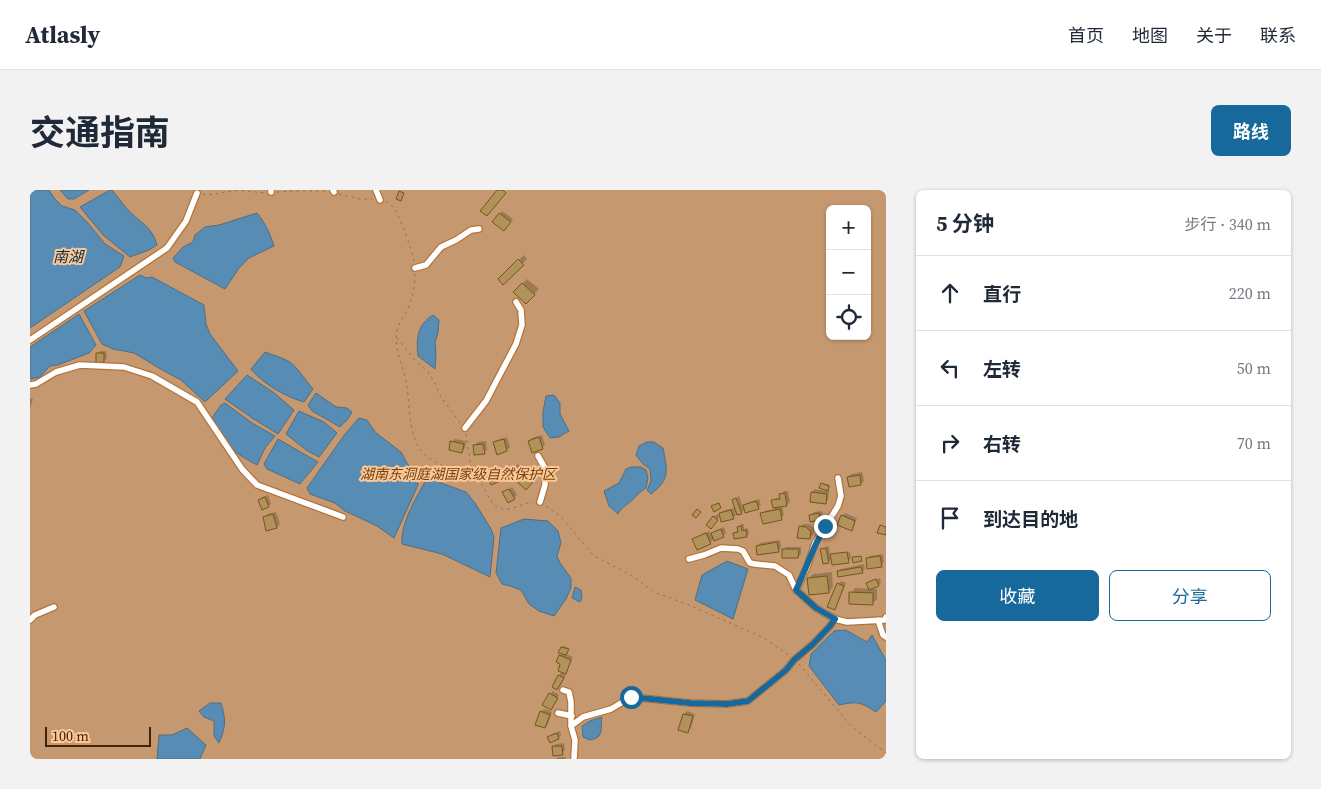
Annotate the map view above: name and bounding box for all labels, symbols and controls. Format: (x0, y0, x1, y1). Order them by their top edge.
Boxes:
text: Atlasly (25, 18, 100, 51)
text: 首页 (1068, 23, 1104, 48)
text: 地图 (1132, 23, 1168, 48)
text: 关于 (1196, 23, 1232, 48)
text: 联系 (1260, 23, 1296, 48)
button: 路线 (1211, 105, 1291, 156)
text: 交通指南 (30, 109, 170, 157)
map controls (826, 205, 871, 340)
button: + (826, 205, 871, 250)
text: 5 分钟 (936, 209, 994, 238)
text: 步行 · 340 m (1185, 213, 1271, 235)
water label: 南湖 (53, 246, 85, 267)
button: − (826, 250, 871, 295)
icon: ahead (936, 279, 964, 307)
text: 直行 (983, 281, 1021, 307)
text: 220 m (1229, 282, 1271, 304)
button: locate (826, 295, 871, 340)
icon: left (936, 354, 964, 382)
text: 左转 (983, 356, 1021, 382)
text: 50 m (1237, 357, 1271, 379)
icon: right (936, 429, 964, 457)
text: 右转 (983, 431, 1021, 457)
text: 70 m (1237, 432, 1271, 454)
park label: 湖南东洞庭湖国家级自然保护区 (360, 464, 558, 484)
icon: arrive (936, 504, 964, 532)
text: 到达目的地 (983, 506, 1078, 532)
route end (814, 515, 837, 538)
button: 收藏 (936, 570, 1099, 621)
button: 分享 (1109, 570, 1271, 621)
route start (620, 686, 643, 709)
scale bar (45, 724, 151, 747)
text: 100 m (52, 726, 89, 746)

